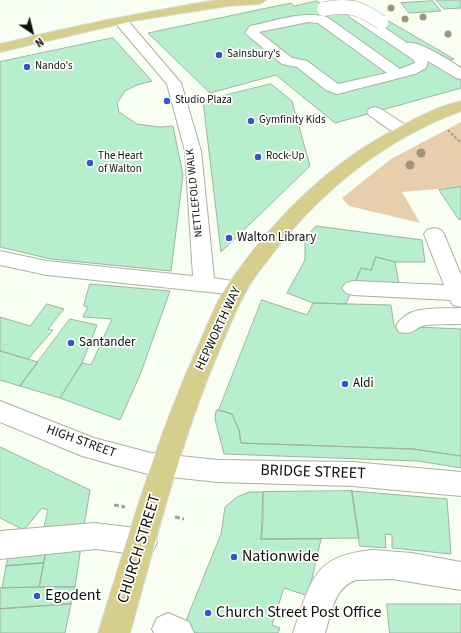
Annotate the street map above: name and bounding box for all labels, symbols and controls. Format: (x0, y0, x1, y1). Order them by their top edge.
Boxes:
north arrow (12, 12, 52, 52)
text: N (32, 34, 46, 50)
place label: Sainsbury's (227, 48, 280, 62)
marker: Sainsbury's (214, 50, 224, 60)
place label: Nando's (35, 60, 73, 74)
marker: Nando's (22, 62, 32, 72)
place label: Studio Plaza (175, 94, 232, 108)
marker: Studio Plaza (162, 96, 172, 106)
place label: Gymfinity Kids (259, 114, 326, 128)
marker: Gymfinity Kids (246, 116, 256, 126)
street label: NETTLEFOLD WALK (184, 148, 206, 238)
place label: The Heart of Walton (98, 150, 143, 176)
place label: Rock-Up (266, 150, 305, 164)
marker: Rock-Up (253, 152, 263, 162)
marker: The Heart of Walton (85, 158, 95, 168)
place label: Walton Library (237, 230, 316, 246)
marker: Walton Library (224, 233, 234, 243)
street label: HEPWORTH WAY (193, 285, 245, 373)
place label: Santander (79, 335, 136, 351)
marker: Santander (66, 338, 76, 348)
place label: Aldi (353, 376, 374, 392)
marker: Aldi (340, 379, 350, 389)
street label: HIGH STREET (44, 422, 118, 462)
street label: BRIDGE STREET (260, 462, 366, 484)
street label: CHURCH STREET (114, 492, 166, 606)
place label: Nationwide (242, 547, 319, 567)
marker: Nationwide (229, 552, 239, 562)
place label: Egodent (45, 586, 101, 606)
marker: Egodent (32, 591, 42, 601)
place label: Church Street Post Office (216, 603, 381, 623)
marker: Church Street Post Office (203, 608, 213, 618)

